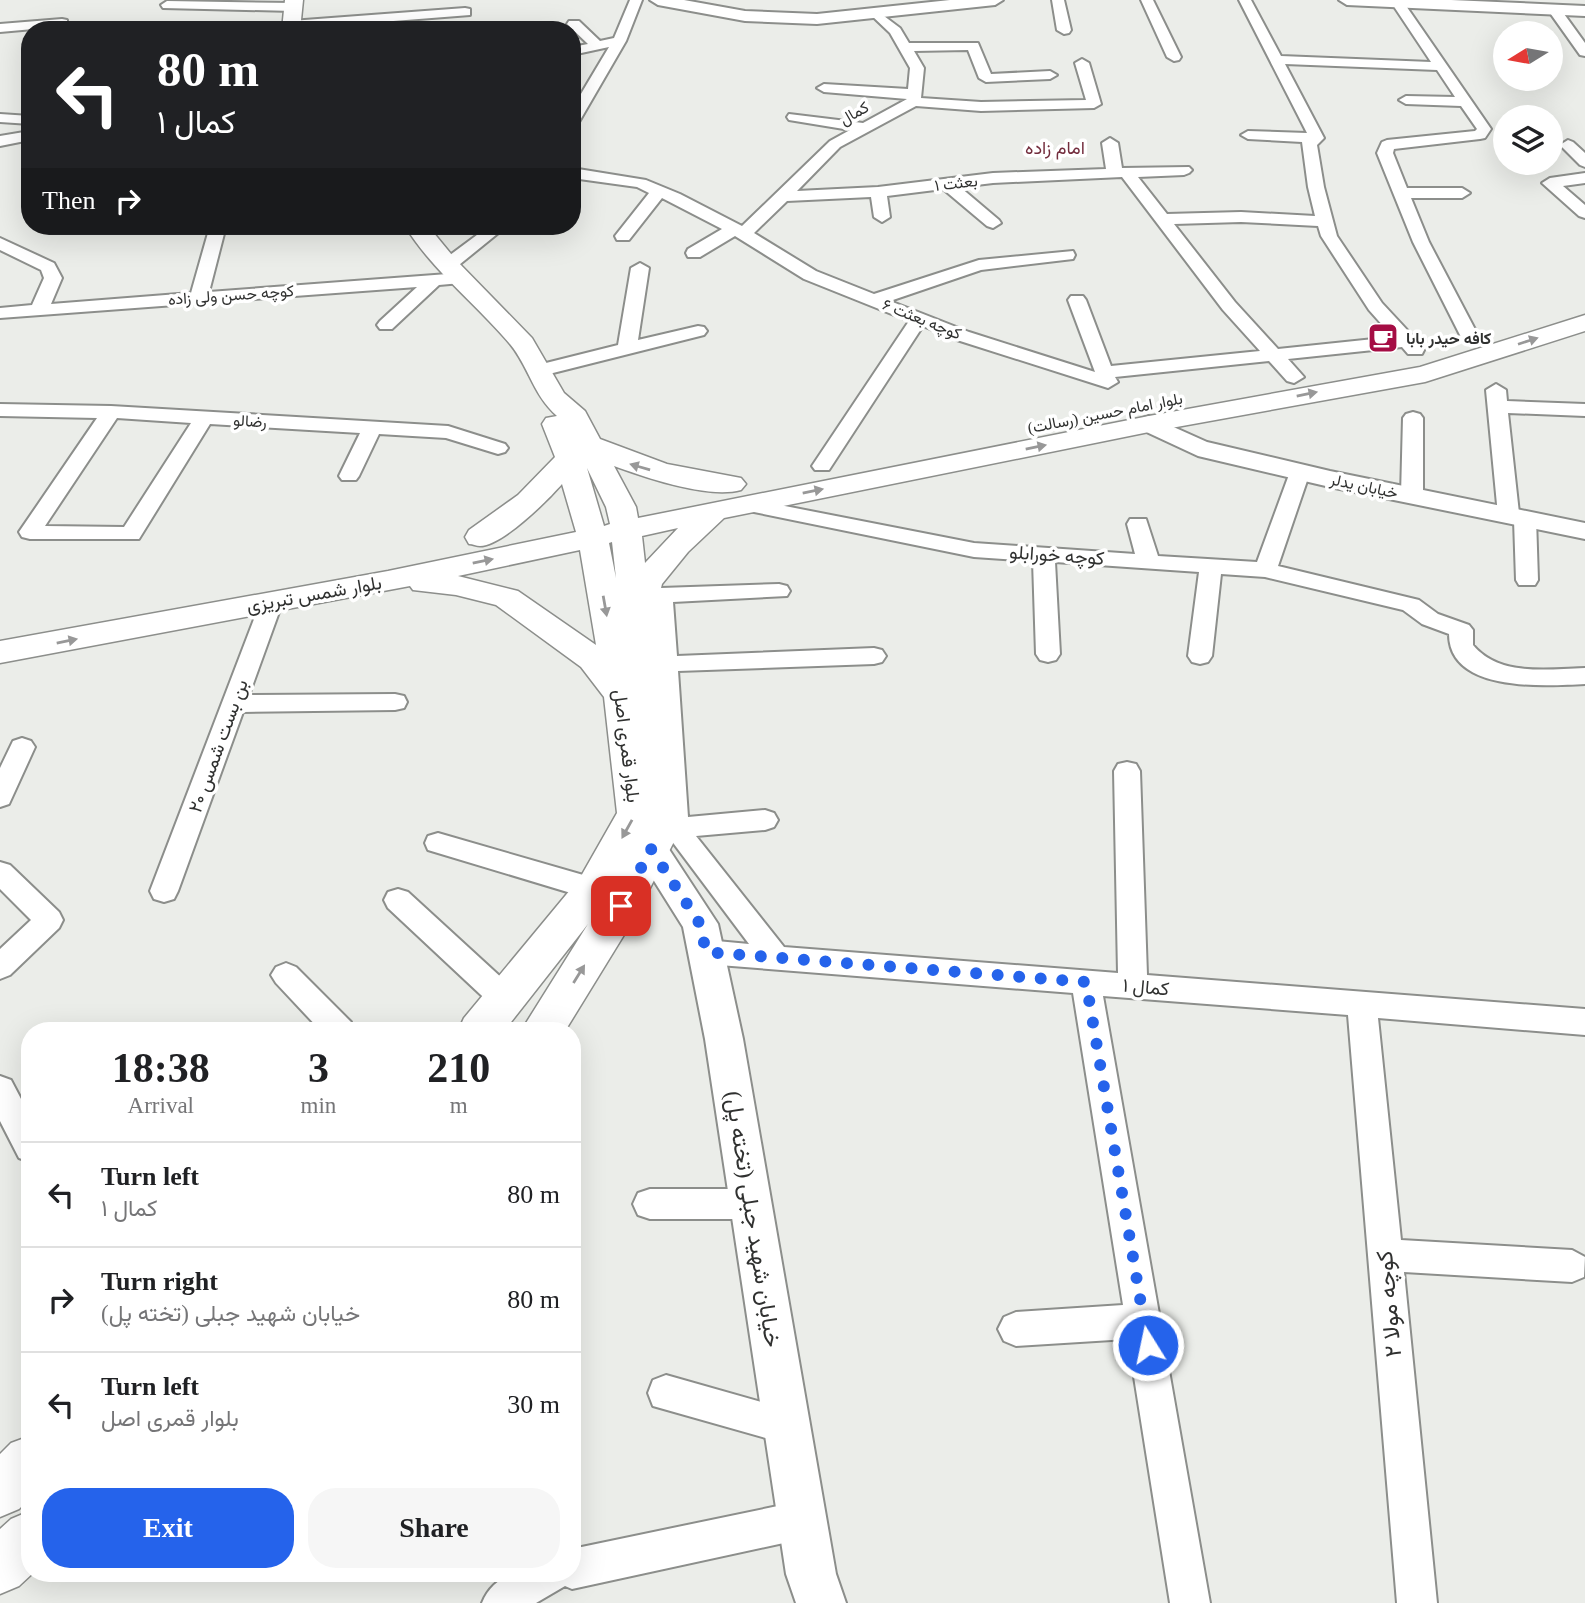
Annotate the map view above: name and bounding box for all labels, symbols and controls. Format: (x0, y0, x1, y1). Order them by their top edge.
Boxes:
north arrow (1493, 21, 1563, 91)
map controls (1493, 21, 1563, 175)
text: 80 m (157, 42, 259, 97)
icon: left (42, 49, 133, 140)
street label: کمال (836, 98, 872, 129)
text: کمال ۱ (157, 104, 236, 140)
button: layers (1493, 105, 1563, 175)
district label: امام زاده (1025, 138, 1085, 160)
street label: بعثت ۱ (934, 172, 979, 195)
icon: right (109, 182, 147, 220)
text: Then (42, 186, 95, 215)
street label: کوچه حسن ولی زاده (167, 282, 295, 311)
street label: کوچه بعثت ۶ (879, 295, 964, 345)
cafe icon: کافه حیدر بابا (1366, 321, 1400, 355)
place label: کافه حیدر بابا (1406, 330, 1491, 349)
one-way arrow (1518, 335, 1539, 346)
one-way arrow (1296, 389, 1318, 400)
street label: بلوار امام حسین (رسالت) (1026, 390, 1184, 438)
street label: رضالو (233, 412, 267, 432)
one-way arrow (1025, 441, 1047, 452)
one-way arrow (630, 462, 651, 472)
street label: خیابان یدلر (1327, 470, 1400, 503)
one-way arrow (802, 486, 824, 497)
street label: کوچه خورابلو (1009, 541, 1105, 572)
one-way arrow (472, 556, 494, 567)
street label: بلوار شمس تبریزی (245, 572, 383, 617)
one-way arrow (600, 595, 611, 617)
one-way arrow (56, 636, 78, 647)
street label: بن بست شمس ۲۰ (184, 677, 253, 816)
street label: بلوار قمری اصل (609, 688, 644, 804)
one-way arrow (621, 819, 633, 838)
pin (591, 876, 651, 936)
icon: arrive (602, 887, 640, 925)
one-way arrow (572, 964, 585, 983)
street label: کمال ۱ (1122, 975, 1170, 1000)
text: 18:38 (112, 1045, 210, 1091)
text: 3 (308, 1045, 329, 1091)
text: 210 (427, 1045, 490, 1091)
street label: خیابان شهید جبلی (تخته پل) (717, 1089, 786, 1349)
text: Arrival (128, 1093, 194, 1118)
text: min (301, 1093, 336, 1118)
text: m (450, 1093, 468, 1118)
text: Turn left (101, 1162, 199, 1191)
icon: left (42, 1176, 80, 1214)
text: 80 m (507, 1180, 560, 1209)
text: کمال ۱ (101, 1196, 158, 1221)
street label: کوچه مولا ۲ (1372, 1249, 1409, 1358)
text: Turn right (101, 1267, 218, 1296)
icon: right (42, 1281, 80, 1319)
text: 80 m (507, 1285, 560, 1314)
text: خیابان شهید جبلی (تخته پل) (101, 1301, 360, 1326)
position arrow (1111, 1308, 1185, 1382)
text: Turn left (101, 1372, 199, 1401)
icon: left (42, 1386, 80, 1424)
text: 30 m (507, 1390, 560, 1419)
text: بلوار قمری اصل (101, 1406, 239, 1431)
button: Exit (42, 1488, 294, 1568)
button: Share (308, 1488, 560, 1568)

